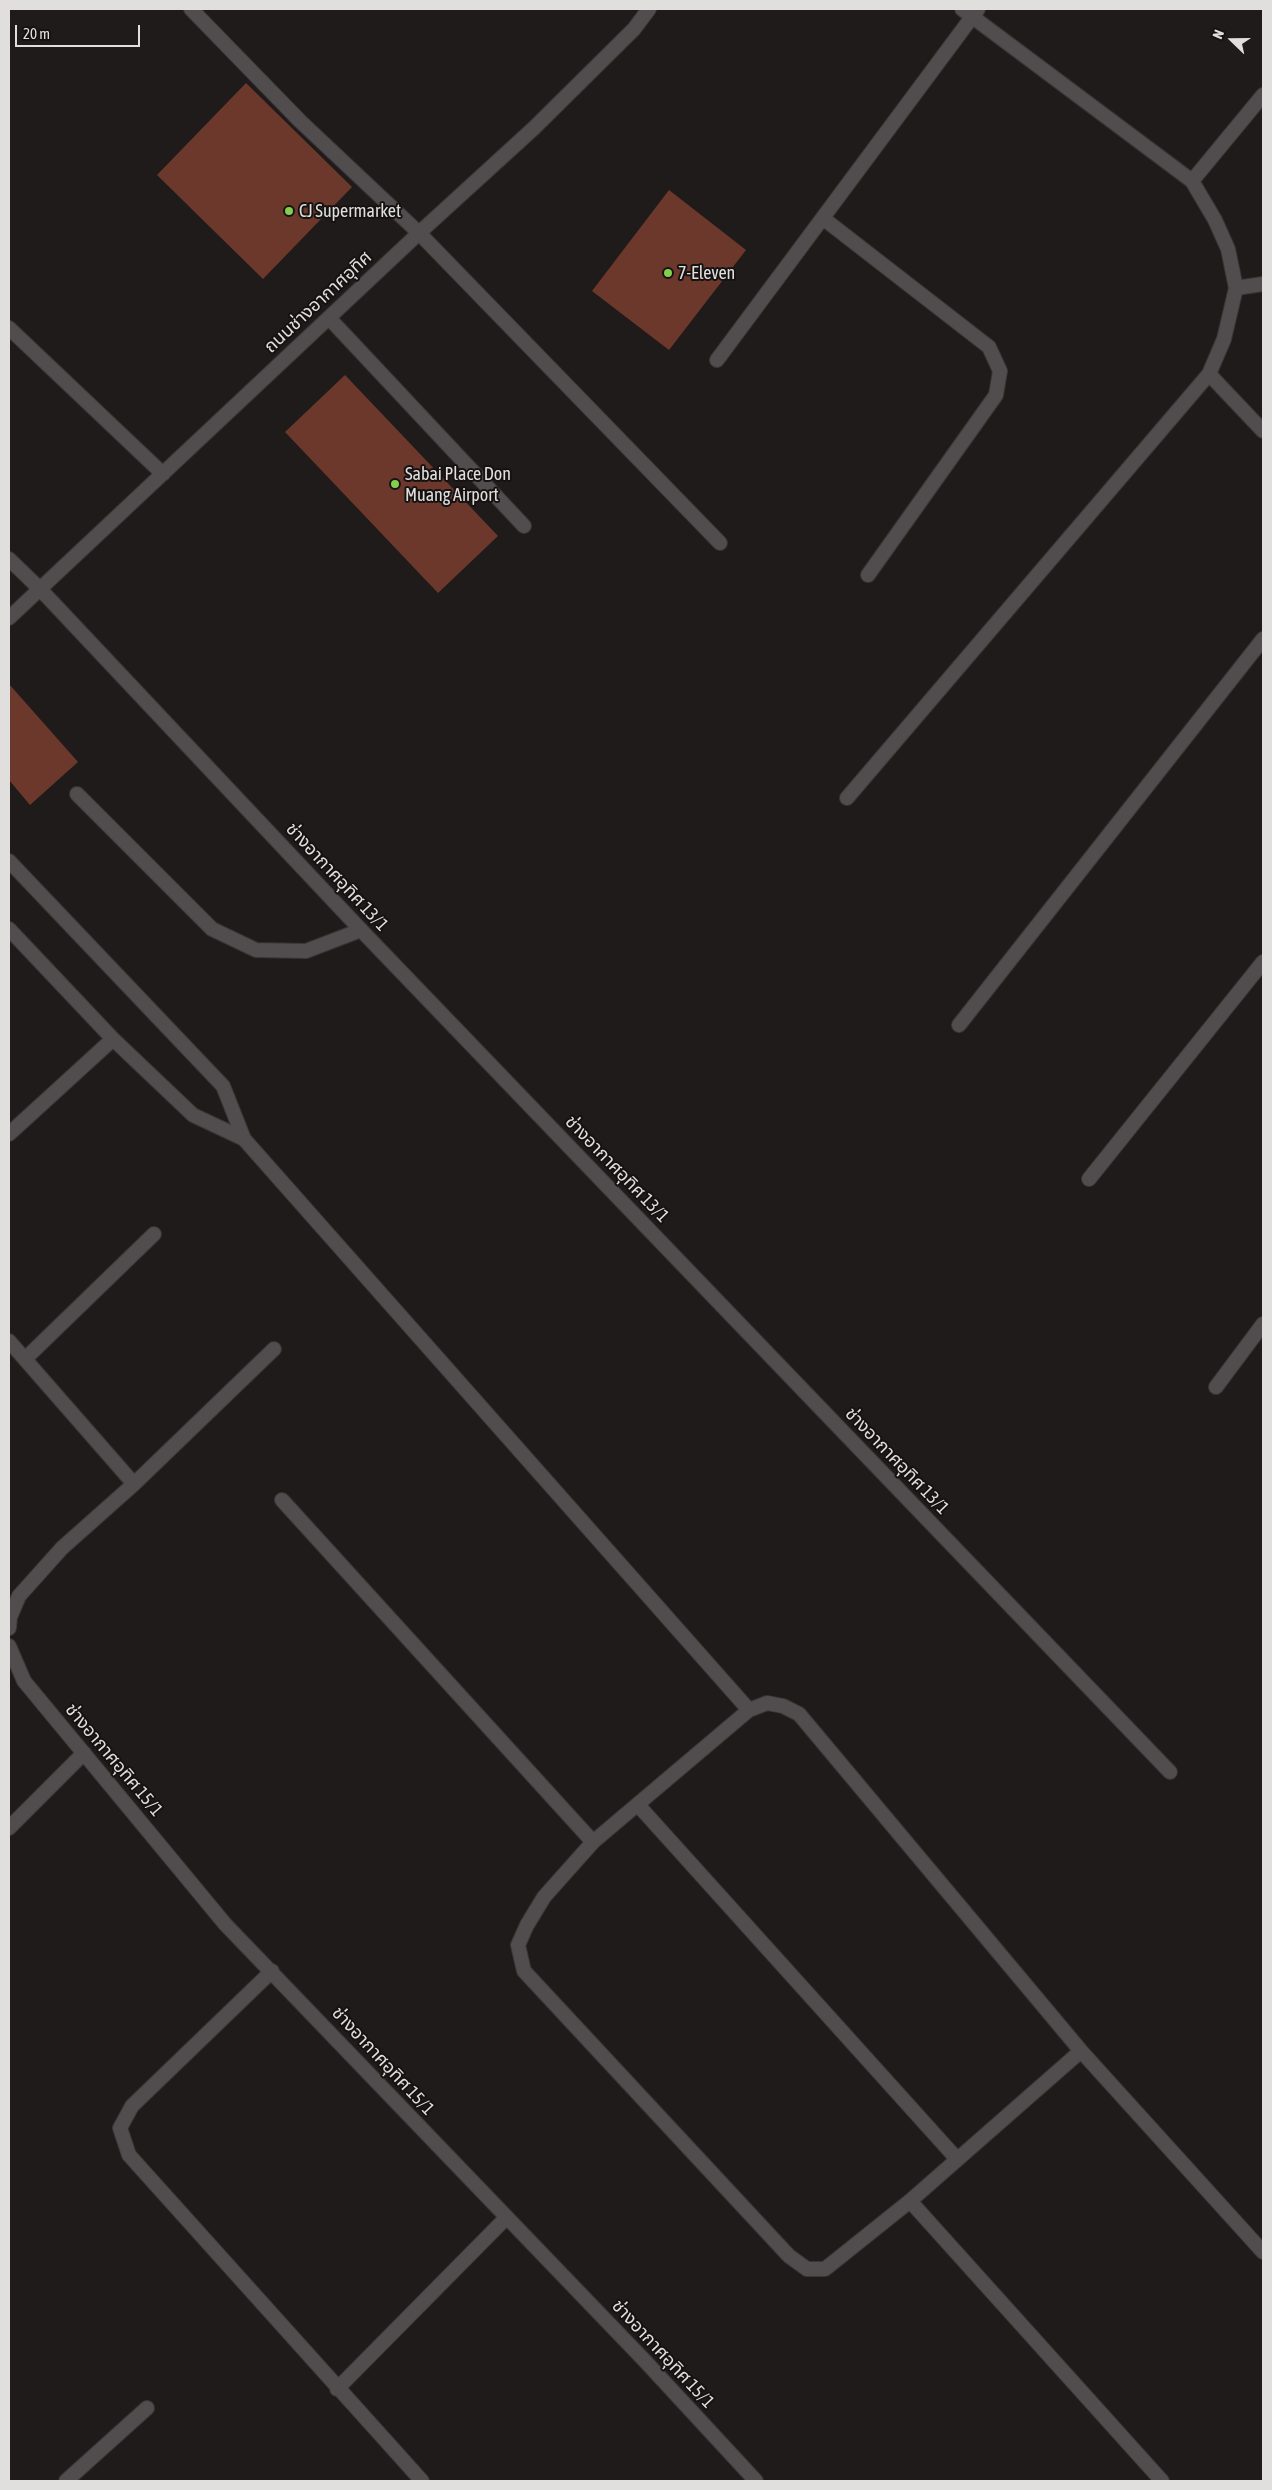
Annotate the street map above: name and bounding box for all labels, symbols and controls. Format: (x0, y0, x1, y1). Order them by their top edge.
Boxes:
scale bar (18, 15, 142, 47)
north arrow (1207, 15, 1257, 65)
text: 20 m (23, 25, 50, 42)
text: N (1209, 28, 1227, 41)
place label: CJ Supermarket (299, 200, 401, 222)
marker: CJ Supermarket (283, 205, 295, 217)
street label: ถนนช่างอากาศอุทิศ (260, 247, 376, 357)
place label: 7-Eleven (678, 262, 735, 284)
marker: 7-Eleven (662, 267, 674, 279)
place label: Sabai Place Don Muang Airport (405, 463, 511, 506)
marker: Sabai Place Don Muang Airport (389, 478, 401, 490)
street label: ช่างอากาศอุทิศ 13/1 (281, 818, 393, 936)
street label: ช่างอากาศอุทิศ 13/1 (560, 1111, 674, 1227)
street label: ช่างอากาศอุทิศ 13/1 (840, 1403, 954, 1519)
street label: ช่างอากาศอุทิศ 15/1 (61, 1699, 167, 1821)
street label: ช่างอากาศอุทิศ 15/1 (327, 2002, 439, 2120)
street label: ช่างอากาศอุทิศ 15/1 (607, 2295, 719, 2413)

